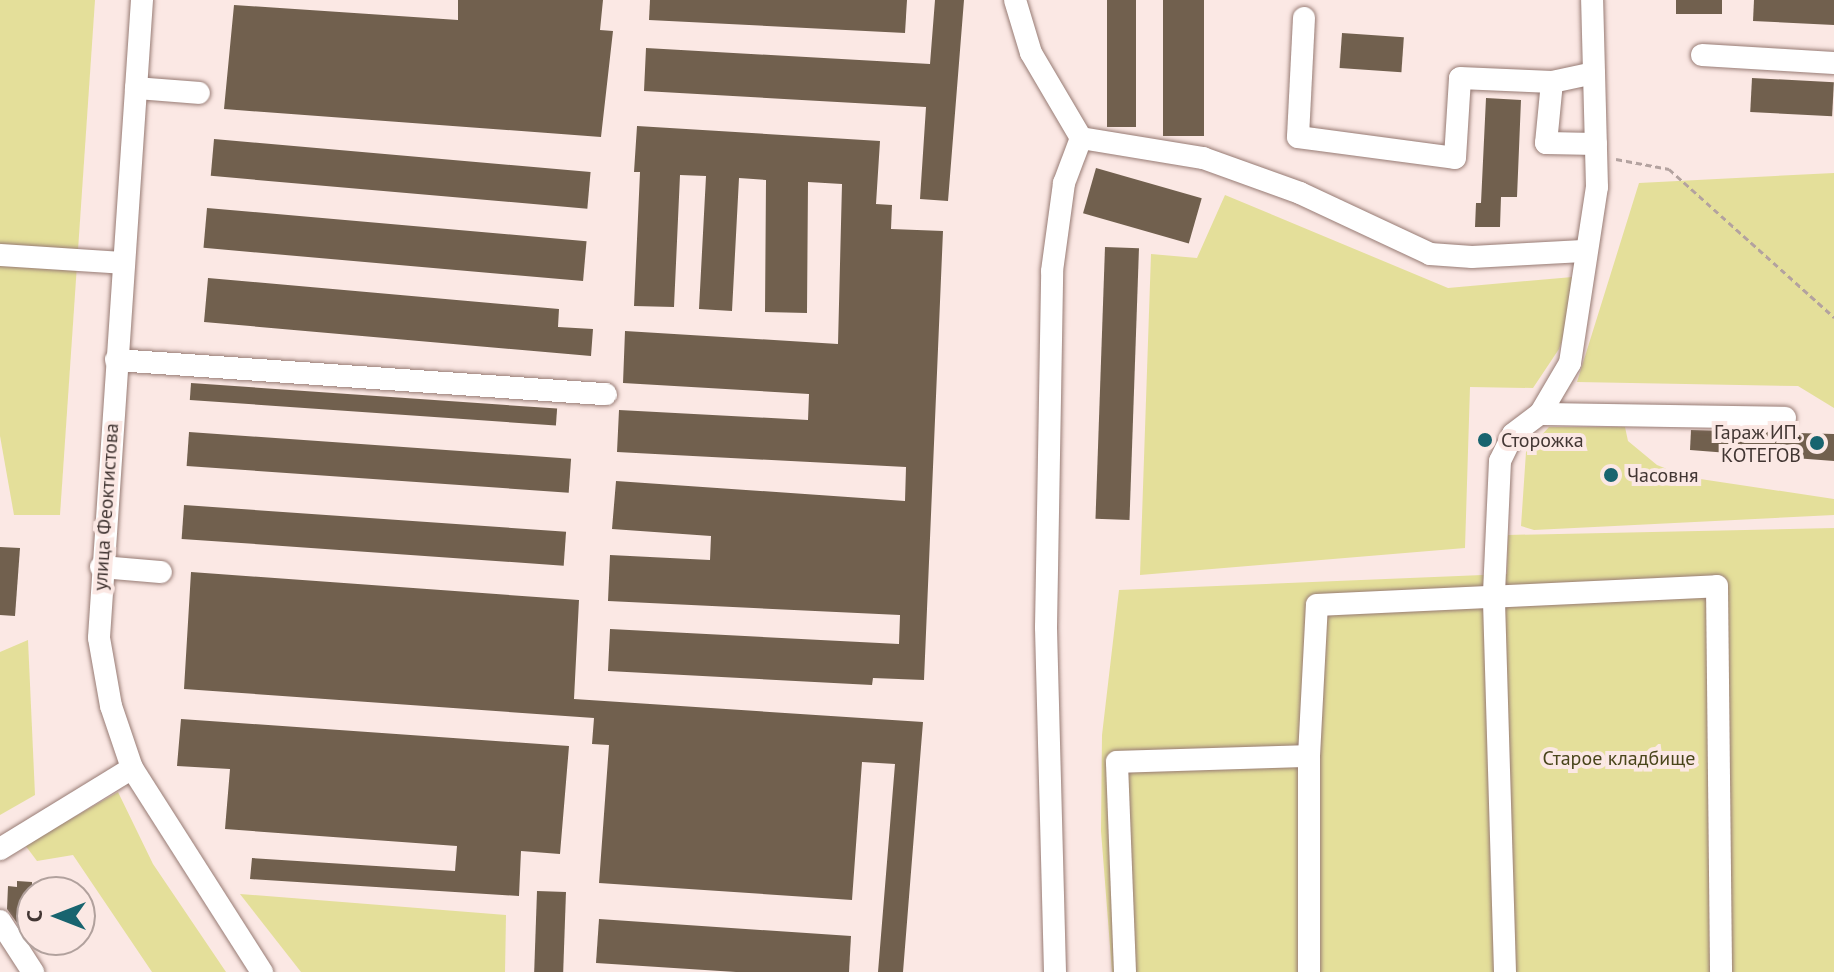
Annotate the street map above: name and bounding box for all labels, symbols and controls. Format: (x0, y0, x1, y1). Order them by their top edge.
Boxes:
place label: Гараж ИП. КОТЕГОВ (1714, 420, 1801, 467)
street label: улица Феоктистова (88, 422, 124, 592)
place label: Сторожка (1501, 428, 1584, 452)
marker: Сторожка (1476, 431, 1494, 449)
marker: Гараж ИП. КОТЕГОВ (1808, 434, 1826, 452)
place label: Часовня (1627, 463, 1699, 487)
marker: Часовня (1602, 466, 1620, 484)
park label: Старое кладбище (1543, 746, 1695, 770)
north arrow (16, 876, 96, 956)
text: С (20, 910, 48, 922)

